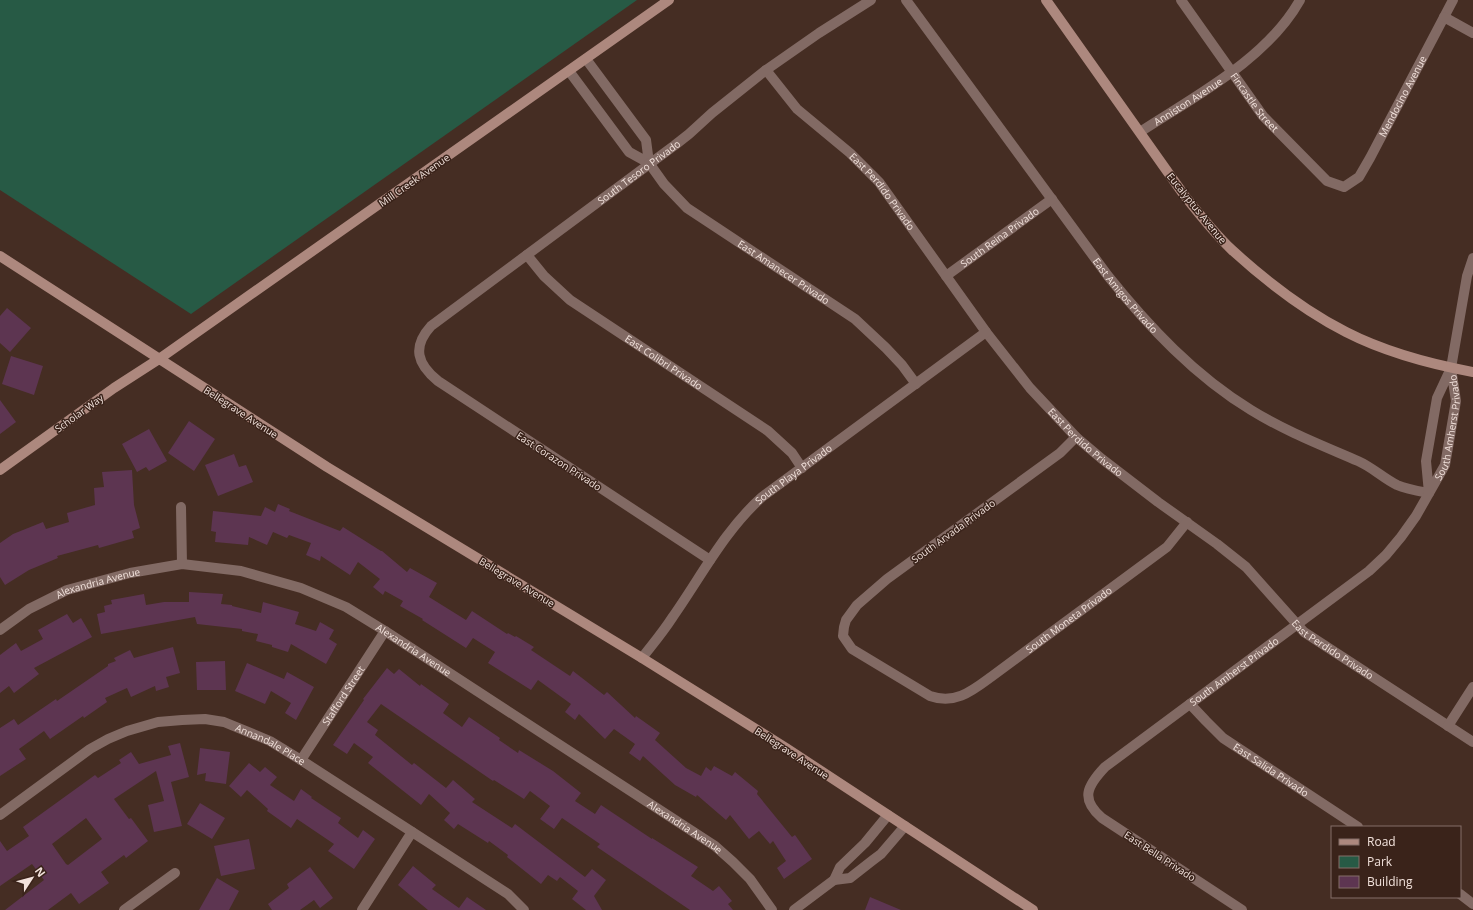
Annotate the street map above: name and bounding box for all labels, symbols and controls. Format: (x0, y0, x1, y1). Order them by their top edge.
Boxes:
street label: Mendocino Avenue (1375, 53, 1430, 139)
street label: Fincastle Street (1227, 70, 1282, 135)
street label: Anniston Avenue (1151, 74, 1225, 129)
street label: South Tesoro Privado (594, 137, 683, 207)
street label: East Perdido Privado (846, 149, 918, 233)
street label: Mill Creek Avenue (376, 150, 453, 210)
street label: Eucalyptus Avenue (1164, 170, 1230, 247)
street label: South Reina Privado (957, 204, 1042, 270)
street label: East Amanecer Privado (735, 236, 832, 307)
street label: East Amigos Privado (1090, 255, 1161, 336)
street label: East Colibri Privado (622, 331, 705, 393)
street label: South Amherst Privado (1431, 374, 1463, 483)
street label: Bellegrave Avenue (201, 383, 281, 441)
street label: Scholar Way (52, 390, 107, 435)
street label: East Perdido Privado (1045, 405, 1126, 480)
street label: East Corazon Privado (514, 428, 604, 494)
street label: South Playa Privado (752, 441, 835, 507)
street label: South Arvada Privado (908, 496, 998, 566)
street label: Bellegrave Avenue (477, 554, 558, 610)
street label: Alexandria Avenue (53, 564, 141, 602)
street label: South Moneta Privado (1023, 583, 1115, 656)
street label: East Perdido Privado (1289, 616, 1376, 682)
street label: Alexandria Avenue (373, 620, 454, 680)
street label: South Amherst Privado (1187, 634, 1281, 709)
street label: Stafford Street (319, 663, 368, 728)
street label: Annandale Place (233, 720, 309, 768)
street label: Bellegrave Avenue (752, 724, 832, 782)
street label: East Salida Privado (1231, 740, 1312, 800)
street label: Alexandria Avenue (645, 797, 726, 857)
legend (1331, 826, 1461, 898)
street label: East Bella Privado (1122, 828, 1198, 884)
text: Road (1367, 833, 1396, 850)
text: Park (1367, 853, 1393, 870)
north arrow (12, 858, 52, 898)
text: N (32, 864, 49, 880)
text: Building (1367, 873, 1413, 890)

